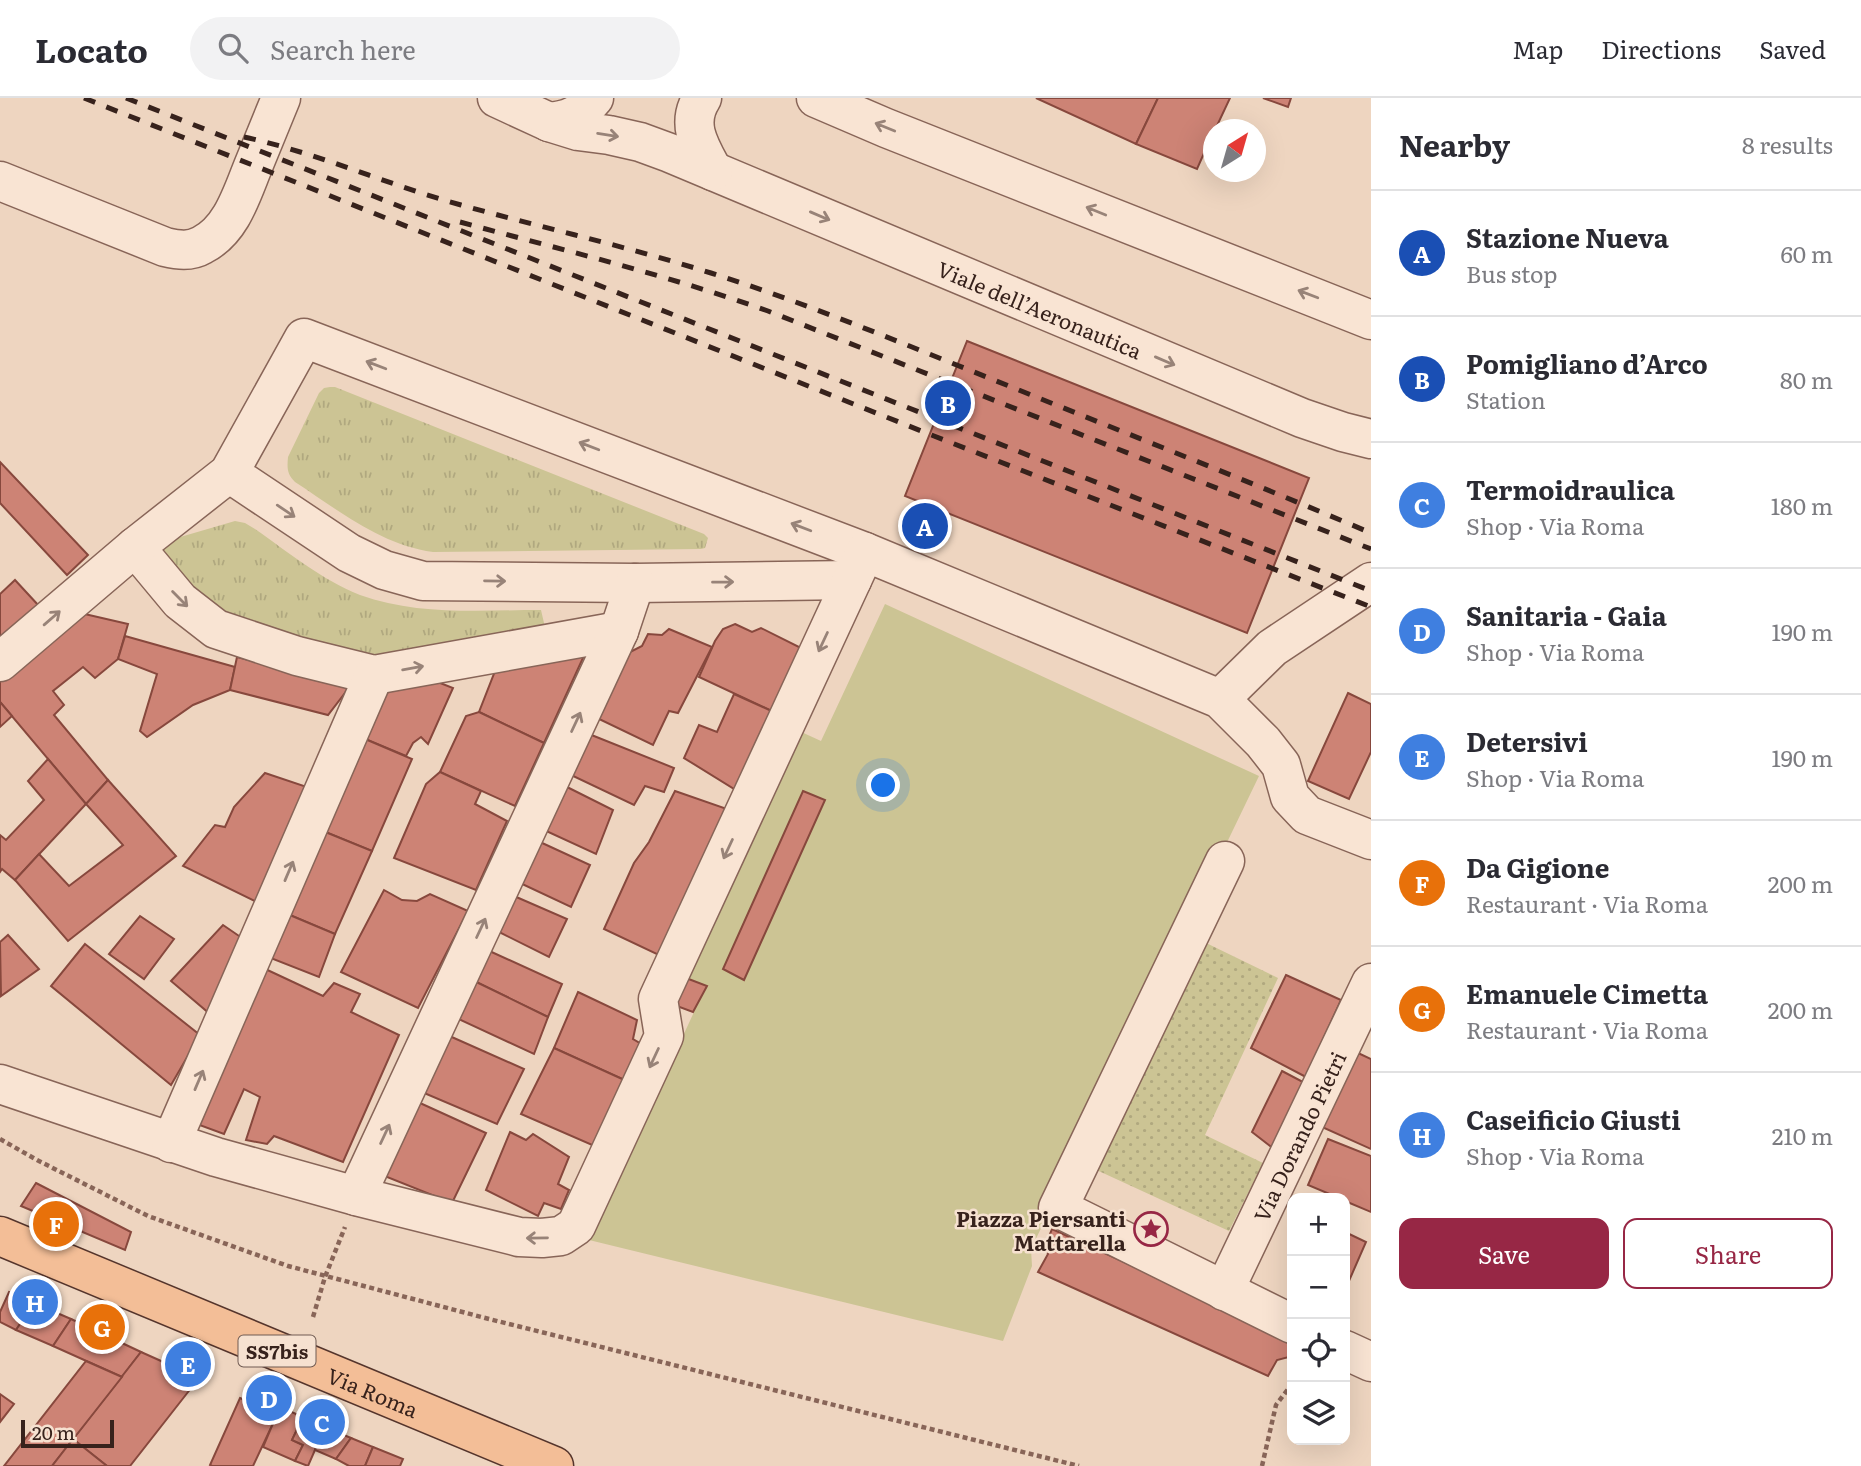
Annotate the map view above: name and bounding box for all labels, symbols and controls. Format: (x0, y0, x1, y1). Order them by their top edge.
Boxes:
search box (190, 17, 680, 80)
text: Locato (35, 24, 148, 73)
icon: search (214, 29, 252, 67)
text: Search here (270, 29, 416, 68)
text: Map (1512, 31, 1563, 66)
text: Directions (1601, 31, 1721, 66)
text: Saved (1759, 31, 1826, 66)
north arrow (1203, 119, 1266, 182)
one-way arrow (874, 120, 896, 133)
text: Nearby (1399, 122, 1510, 166)
text: 8 results (1742, 127, 1833, 161)
one-way arrow (596, 129, 618, 142)
one-way arrow (1086, 203, 1108, 216)
one-way arrow (808, 210, 830, 223)
text: Stazione Nueva (1466, 217, 1669, 256)
text: A (1413, 236, 1431, 270)
text: 60 m (1780, 236, 1833, 270)
street label: Viale dell’Aeronautica (933, 252, 1148, 365)
text: Bus stop (1466, 256, 1558, 290)
one-way arrow (1297, 287, 1319, 300)
text: Pomigliano d’Arco (1466, 343, 1708, 382)
one-way arrow (1154, 355, 1175, 368)
one-way arrow (366, 358, 387, 370)
text: B (1414, 362, 1430, 396)
text: 80 m (1780, 362, 1833, 396)
pin: B (925, 377, 971, 429)
text: Station (1466, 382, 1546, 416)
one-way arrow (578, 439, 600, 452)
text: Termoidraulica (1466, 469, 1675, 508)
text: C (1414, 488, 1430, 522)
text: 180 m (1771, 488, 1833, 522)
pin: A (902, 500, 948, 552)
one-way arrow (276, 504, 295, 518)
text: Shop · Via Roma (1466, 508, 1644, 542)
one-way arrow (791, 520, 813, 533)
one-way arrow (484, 574, 507, 588)
one-way arrow (711, 575, 734, 588)
one-way arrow (171, 590, 188, 607)
text: Sanitaria - Gaia (1466, 595, 1667, 634)
one-way arrow (43, 610, 61, 626)
text: D (1413, 614, 1431, 648)
text: 190 m (1771, 614, 1833, 648)
one-way arrow (816, 631, 830, 652)
text: Shop · Via Roma (1466, 634, 1644, 668)
one-way arrow (401, 661, 424, 674)
one-way arrow (570, 712, 584, 733)
text: Detersivi (1466, 721, 1588, 760)
text: E (1414, 740, 1430, 774)
text: 190 m (1771, 740, 1833, 774)
text: Shop · Via Roma (1466, 760, 1644, 794)
your location (866, 768, 900, 802)
one-way arrow (721, 838, 734, 859)
text: Da Gigione (1466, 847, 1609, 886)
one-way arrow (283, 861, 296, 883)
text: F (1415, 866, 1429, 900)
text: 200 m (1768, 866, 1833, 900)
text: Restaurant · Via Roma (1466, 886, 1708, 920)
one-way arrow (475, 918, 488, 939)
text: Emanuele Cimetta (1466, 973, 1708, 1012)
text: G (1413, 992, 1431, 1026)
text: 200 m (1768, 992, 1833, 1026)
text: Restaurant · Via Roma (1466, 1012, 1708, 1046)
street label: Via Dorando Pietri (1244, 1046, 1352, 1226)
one-way arrow (647, 1047, 660, 1068)
one-way arrow (193, 1070, 206, 1091)
text: Caseificio Giusti (1466, 1099, 1681, 1138)
text: H (1412, 1118, 1432, 1152)
text: 210 m (1772, 1118, 1833, 1152)
one-way arrow (379, 1124, 392, 1146)
text: Shop · Via Roma (1466, 1138, 1644, 1172)
map controls (1287, 1193, 1350, 1445)
button: + (1287, 1193, 1350, 1256)
pin: F (33, 1198, 79, 1250)
place label: Piazza Piersanti Mattarella (956, 1202, 1127, 1257)
place icon: Piazza Piersanti Mattarella (1132, 1210, 1170, 1248)
button: Save (1399, 1218, 1609, 1289)
button: Share (1623, 1218, 1833, 1289)
one-way arrow (526, 1231, 549, 1244)
button: − (1287, 1256, 1350, 1319)
pin: H (12, 1276, 58, 1328)
pin: G (79, 1301, 125, 1353)
button: locate (1287, 1319, 1350, 1382)
road number: SS7bis (238, 1336, 316, 1366)
pin: E (165, 1338, 211, 1390)
street label: Via Roma (323, 1358, 424, 1424)
pin: D (246, 1372, 292, 1424)
button: layers (1287, 1382, 1350, 1445)
pin: C (299, 1396, 345, 1448)
scale bar (21, 1417, 114, 1449)
text: 20 m (32, 1418, 75, 1446)

